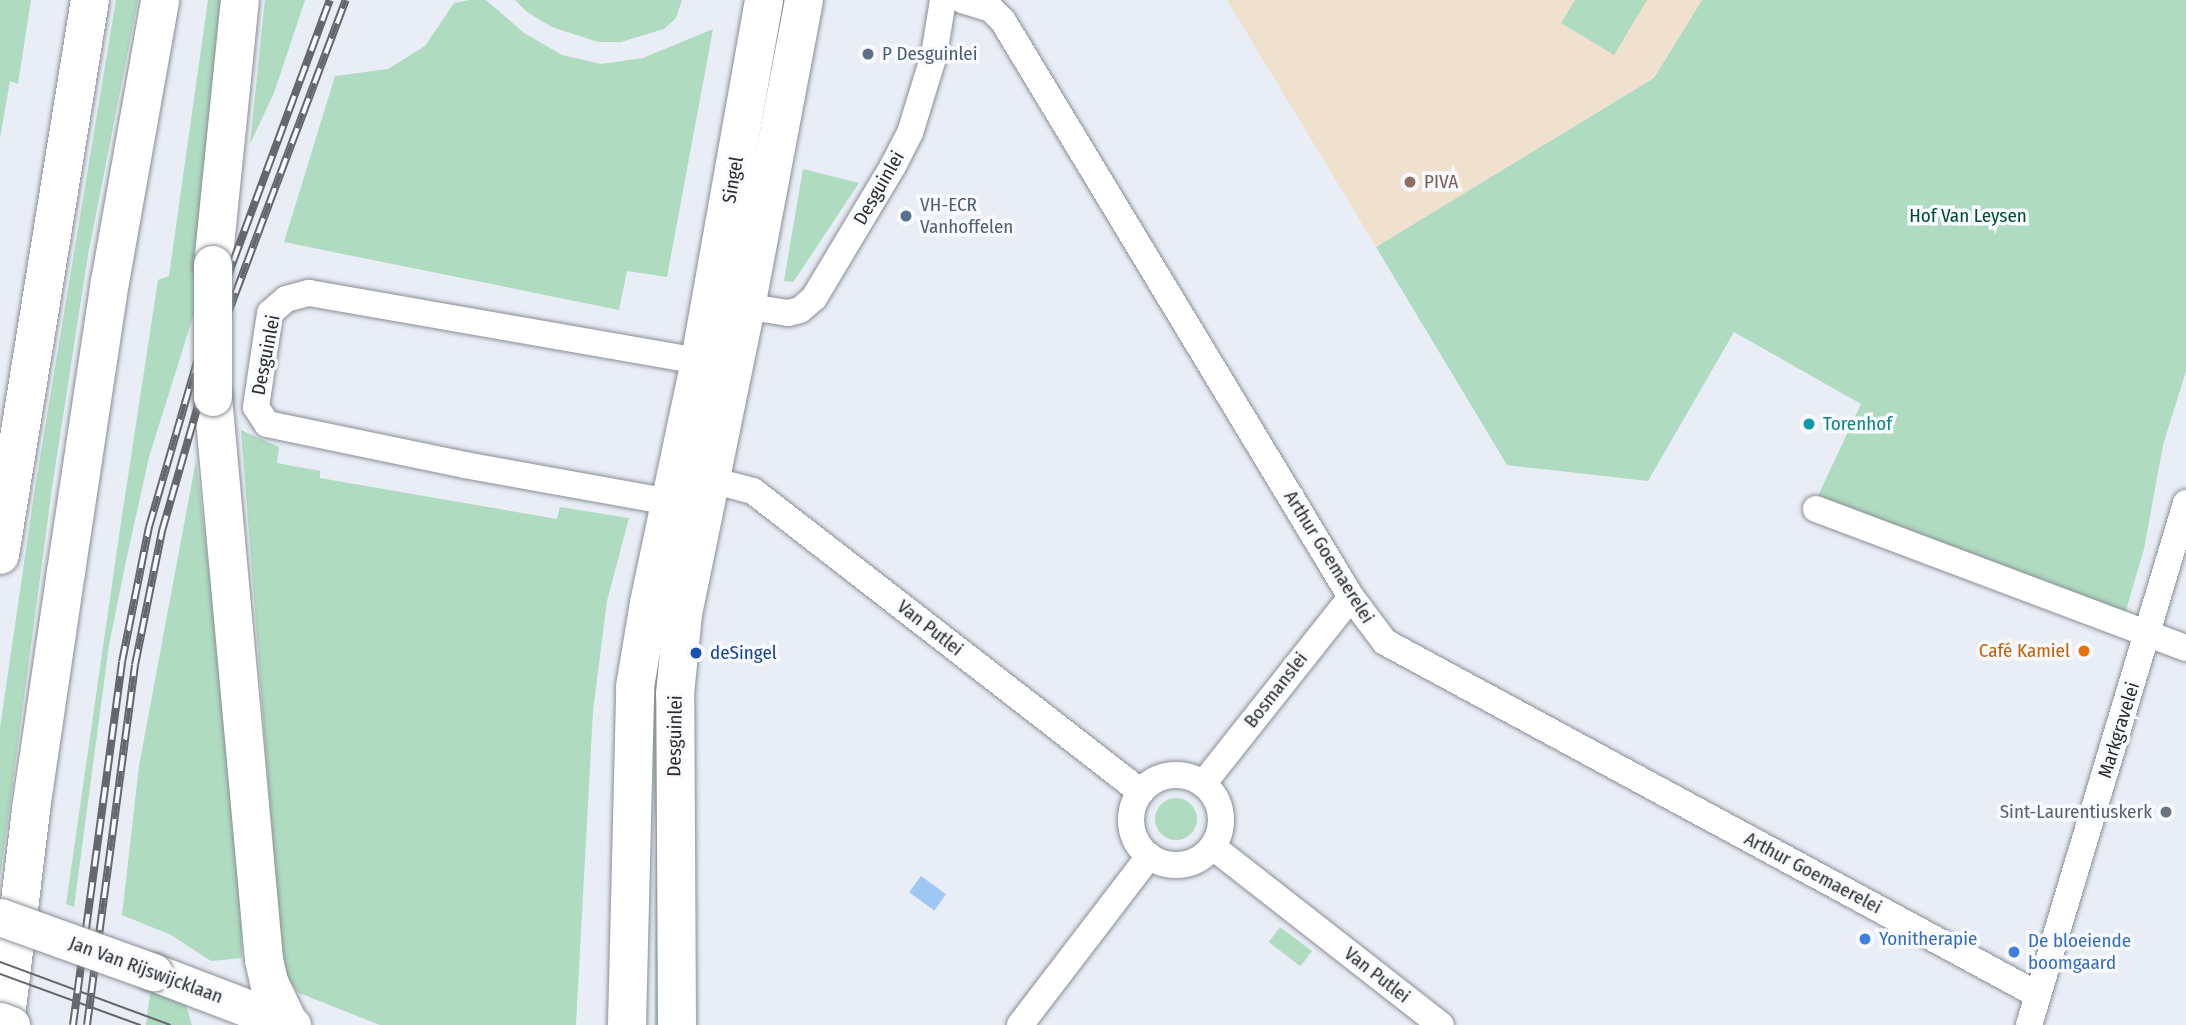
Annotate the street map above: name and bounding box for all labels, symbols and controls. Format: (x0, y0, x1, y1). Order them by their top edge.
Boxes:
place label: P Desguinlei (882, 43, 978, 65)
marker: P Desguinlei (860, 46, 876, 62)
street label: Desguinlei (849, 147, 909, 229)
street label: Singel (718, 155, 748, 205)
place label: PIVA (1424, 171, 1458, 193)
marker: PIVA (1402, 174, 1418, 190)
place label: VH-ECR Vanhoffelen (920, 194, 1013, 238)
park label: Hof Van Leysen (1909, 205, 2027, 227)
marker: VH-ECR Vanhoffelen (898, 208, 914, 224)
street label: Desguinlei (247, 313, 285, 397)
place label: Torenhof (1823, 413, 1892, 435)
marker: Torenhof (1801, 416, 1817, 432)
street label: Arthur Goemaerelei (1279, 486, 1379, 628)
street label: Van Putlei (893, 595, 967, 661)
place label: Café Kamiel (1979, 640, 2070, 662)
place label: deSingel (710, 642, 777, 664)
marker: Café Kamiel (2076, 643, 2092, 659)
marker: deSingel (688, 645, 704, 661)
street label: Bosmanslei (1239, 648, 1313, 732)
street label: Markgravelei (2094, 679, 2144, 781)
street label: Desguinlei (663, 695, 687, 777)
place label: Sint-Laurentiuskerk (2000, 801, 2152, 823)
marker: Sint-Laurentiuskerk (2158, 804, 2174, 820)
street label: Arthur Goemaerelei (1741, 827, 1885, 919)
place label: Yonitherapie (1879, 928, 1977, 950)
place label: De bloeiende boomgaard (2028, 930, 2131, 974)
marker: Yonitherapie (1857, 931, 1873, 947)
street label: Jan Van Rijswijcklaan (66, 932, 226, 1008)
street label: Van Putlei (1340, 942, 1414, 1008)
marker: De bloeiende boomgaard (2006, 944, 2022, 960)

